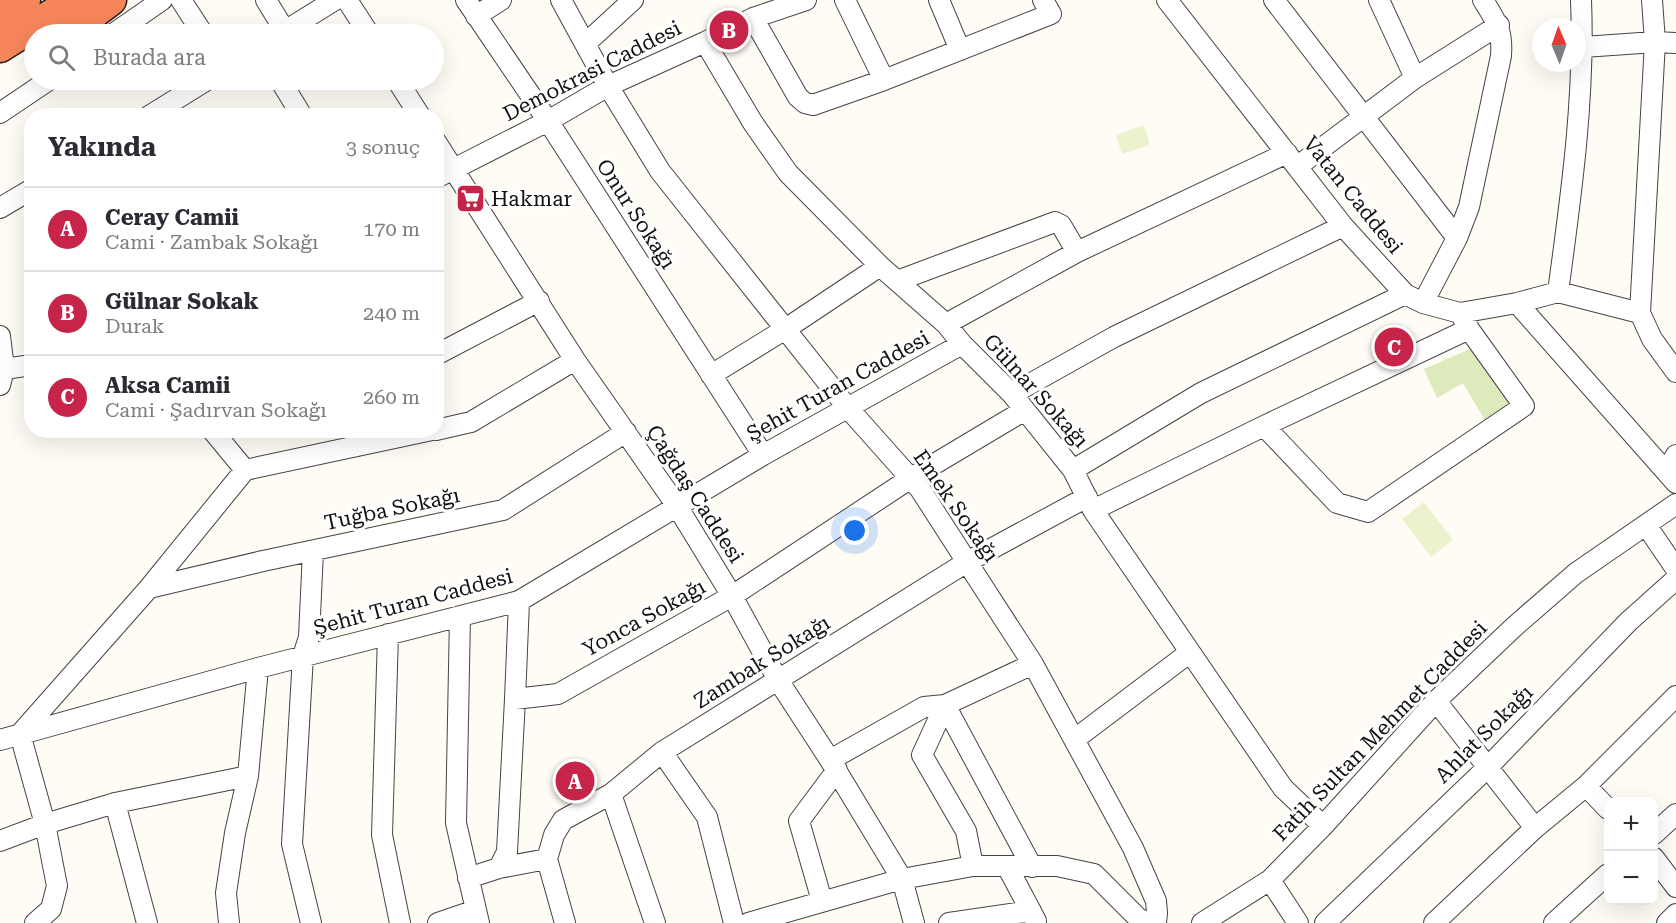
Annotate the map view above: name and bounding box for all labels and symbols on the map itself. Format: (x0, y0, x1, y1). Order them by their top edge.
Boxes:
pin: B (710, 8, 748, 52)
street label: Demokrasi Caddesi (499, 16, 685, 126)
north arrow (1532, 18, 1586, 72)
street label: Vatan Caddesi (1298, 132, 1408, 259)
street label: Onur Sokağı (592, 155, 681, 274)
supermarket icon: Hakmar (454, 183, 486, 215)
place label: Hakmar (491, 187, 573, 211)
pin: C (1374, 324, 1414, 370)
street label: Şehit Turan Caddesi (742, 326, 934, 446)
street label: Gülnar Sokağı (979, 329, 1093, 453)
street label: Çağdaş Caddesi (642, 421, 749, 568)
street label: Emek Sokağı (908, 445, 1004, 567)
street label: Tuğba Sokağı (322, 483, 462, 535)
your location (840, 516, 869, 545)
street label: Şehit Turan Caddesi (311, 564, 515, 640)
street label: Yonca Sokağı (578, 574, 710, 662)
street label: Zambak Sokağı (690, 610, 835, 713)
street label: Fatih Sultan Mehmet Caddesi (1268, 616, 1492, 846)
street label: Ahlat Sokağı (1430, 680, 1538, 788)
pin: A (556, 758, 594, 804)

